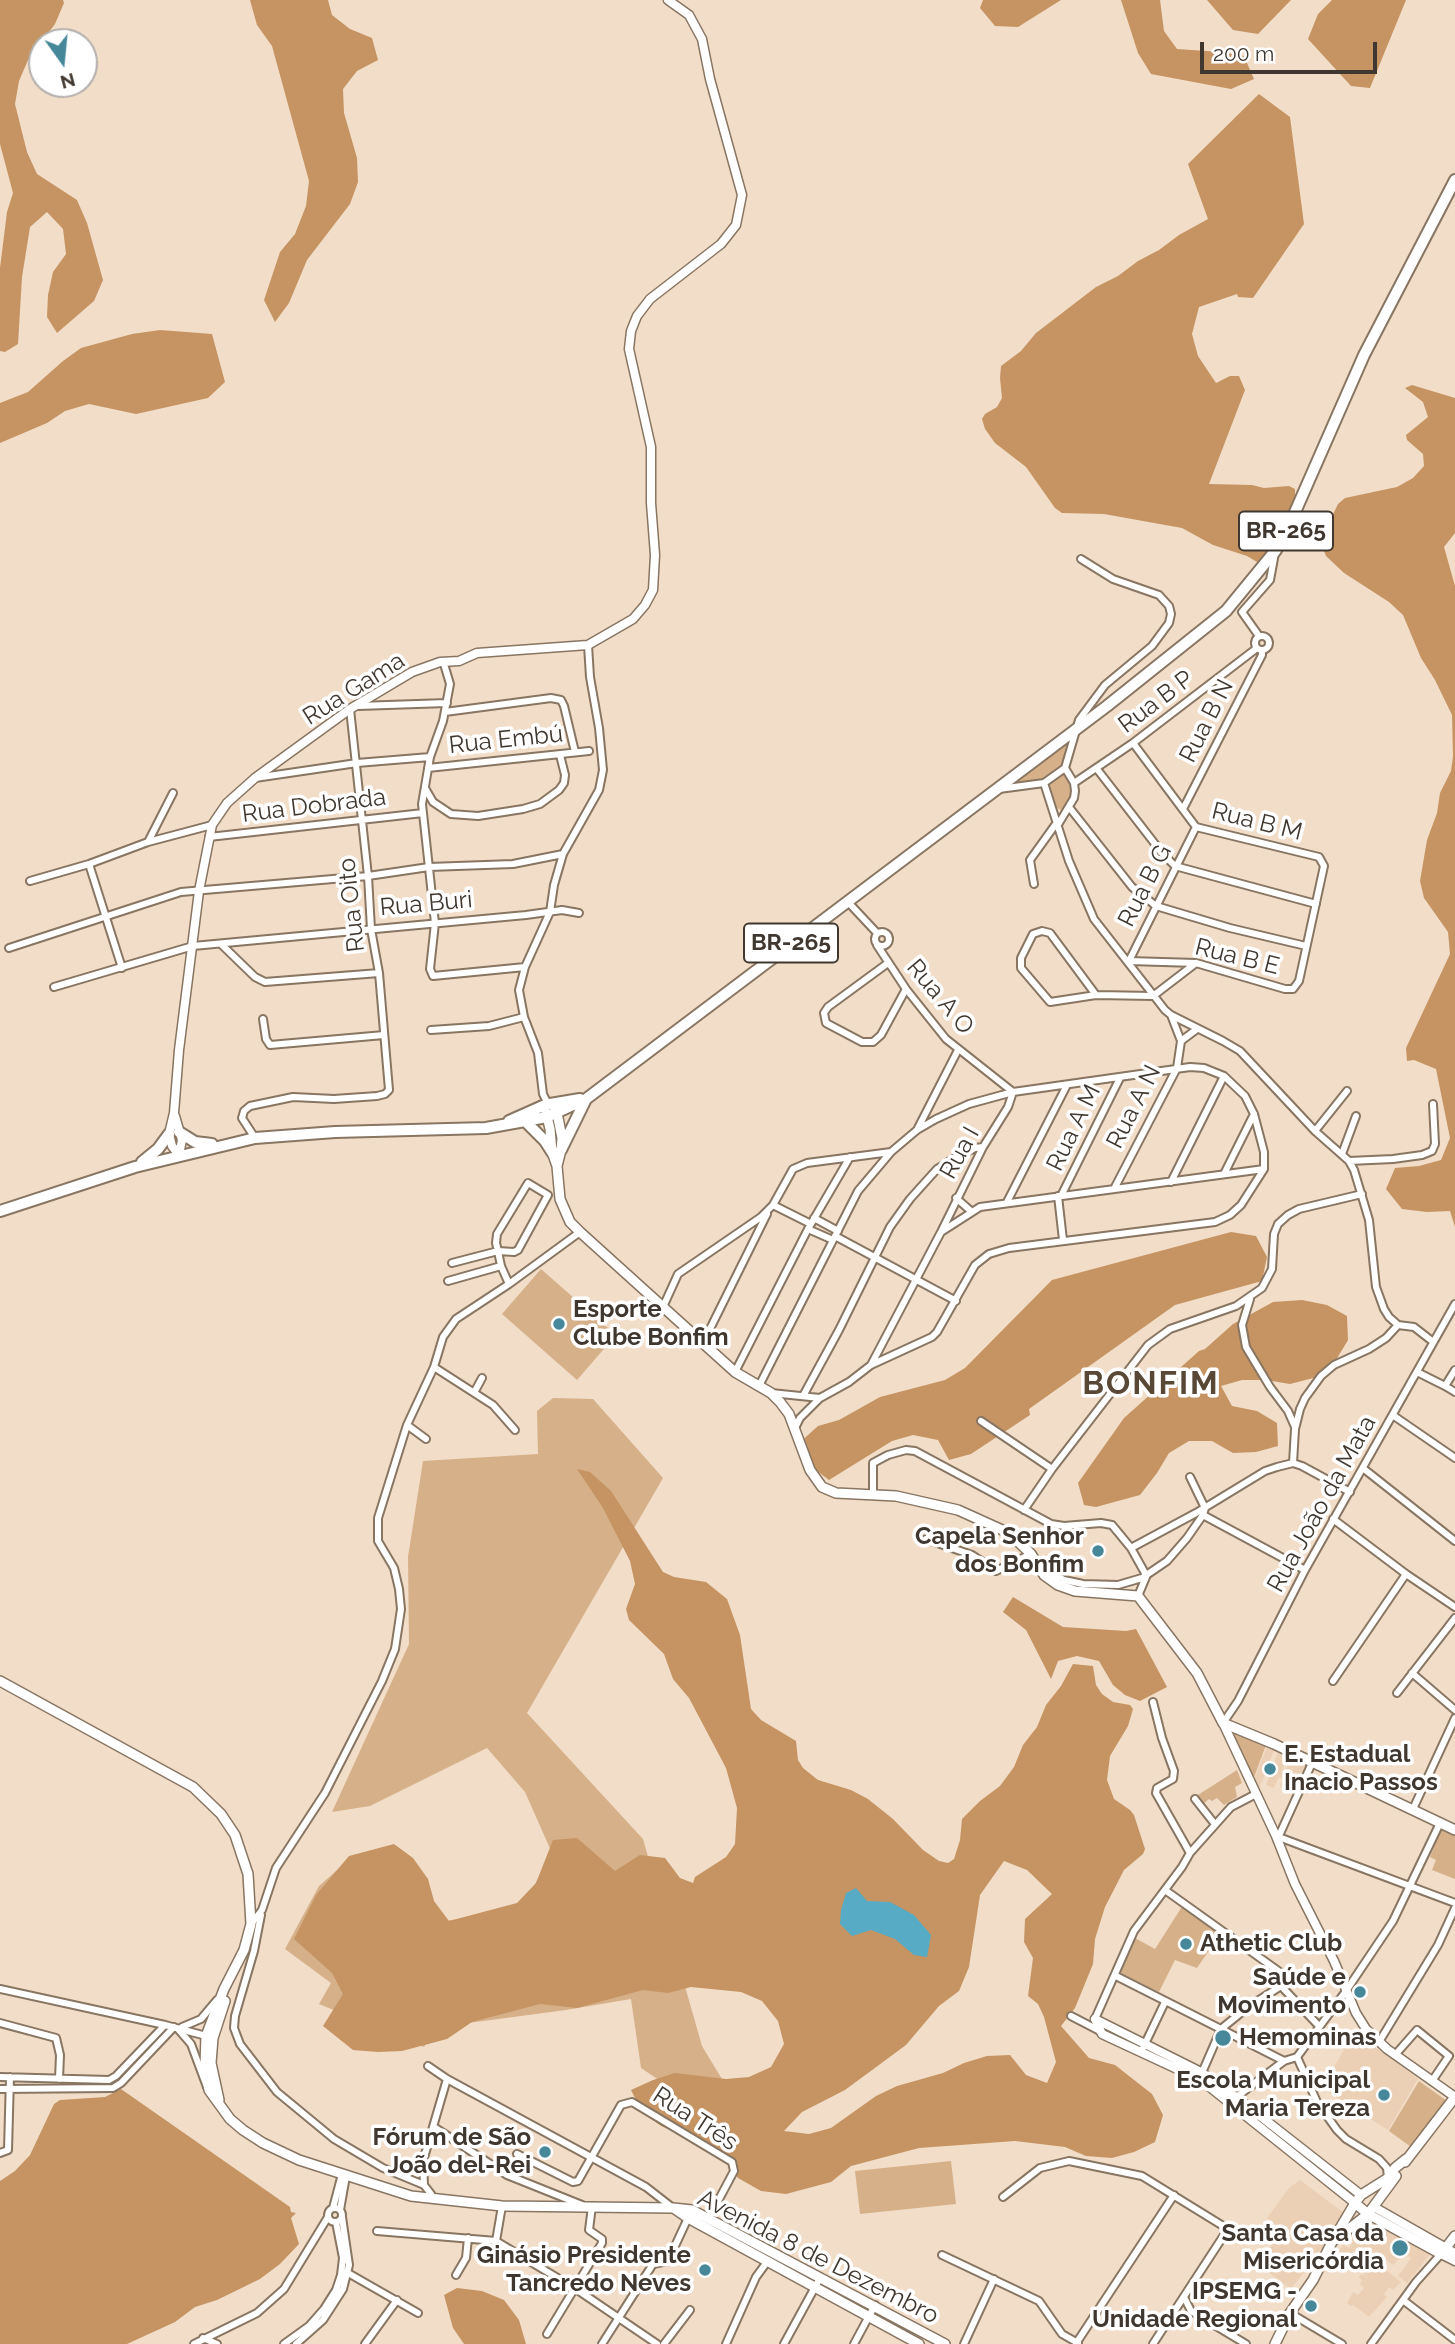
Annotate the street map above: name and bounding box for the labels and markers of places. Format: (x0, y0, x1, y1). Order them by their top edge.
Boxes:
place label: Esporte Clube Bonfim (573, 1296, 729, 1352)
marker: Esporte Clube Bonfim (551, 1316, 567, 1332)
place label: Capela Senhor dos Bonfim (915, 1523, 1084, 1579)
marker: Capela Senhor dos Bonfim (1090, 1543, 1106, 1559)
place label: E. Estadual Inacio Passos (1284, 1741, 1438, 1797)
marker: E. Estadual Inacio Passos (1262, 1761, 1278, 1777)
place label: Athetic Club (1200, 1930, 1342, 1958)
marker: Athetic Club (1178, 1936, 1194, 1952)
place label: Saúde e Movimento (1217, 1964, 1346, 2020)
marker: Saúde e Movimento (1352, 1984, 1368, 2000)
place label: Hemominas (1239, 2024, 1377, 2052)
marker: Hemominas (1213, 2028, 1233, 2048)
place label: Escola Municipal Maria Tereza (1176, 2067, 1370, 2123)
marker: Escola Municipal Maria Tereza (1376, 2087, 1392, 2103)
place label: Fórum de São João del-Rei (373, 2124, 531, 2180)
marker: Fórum de São João del-Rei (537, 2144, 553, 2160)
place label: Santa Casa da Misericórdia (1221, 2220, 1384, 2276)
marker: Santa Casa da Misericórdia (1390, 2238, 1410, 2258)
place label: Ginásio Presidente Tancredo Neves (477, 2242, 691, 2298)
marker: Ginásio Presidente Tancredo Neves (697, 2262, 713, 2278)
place label: IPSEMG - Unidade Regional (1092, 2278, 1297, 2334)
marker: IPSEMG - Unidade Regional (1303, 2298, 1319, 2314)

